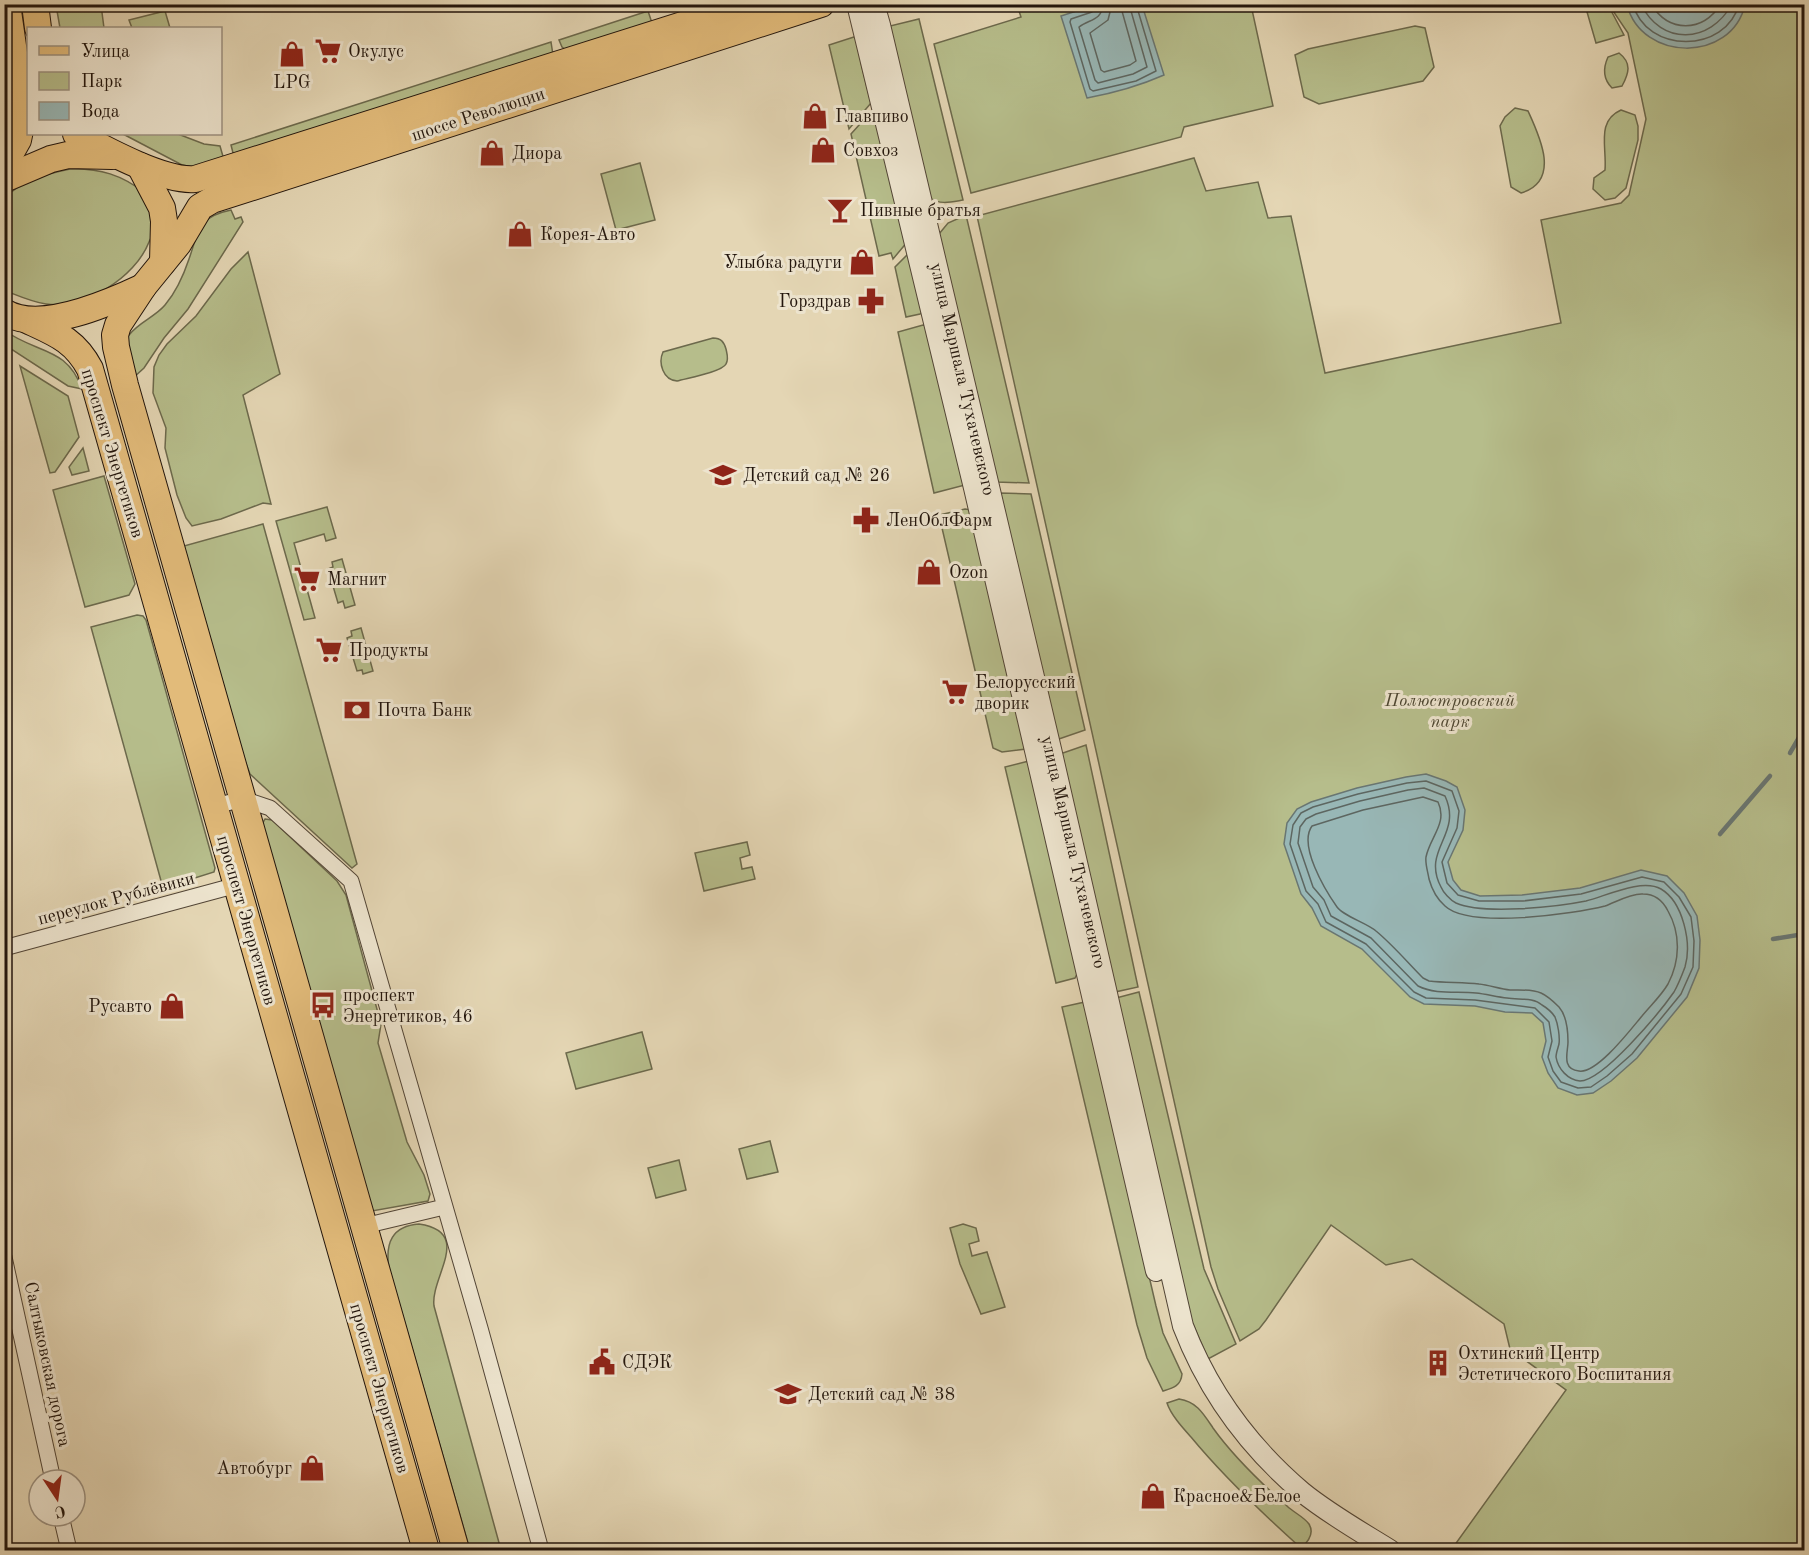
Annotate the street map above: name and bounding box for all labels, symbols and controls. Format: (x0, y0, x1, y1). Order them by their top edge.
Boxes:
legend (27, 27, 222, 135)
supermarket icon: Окулус (313, 36, 343, 66)
shop icon: LPG (277, 39, 307, 69)
text: Улица (81, 43, 130, 61)
place label: Окулус (348, 43, 404, 61)
text: Парк (81, 73, 122, 91)
place label: LPG (273, 74, 311, 92)
street label: шоссе Революции (409, 85, 547, 145)
shop icon: Главпиво (800, 101, 830, 131)
text: Вода (81, 103, 120, 121)
place label: Главпиво (835, 108, 909, 126)
shop icon: Совхоз (808, 135, 838, 165)
shop icon: Диора (477, 138, 507, 168)
place label: Совхоз (843, 142, 898, 160)
place label: Диора (512, 145, 562, 163)
bar icon: Пивные братья (825, 195, 855, 225)
place label: Пивные братья (860, 202, 981, 220)
shop icon: Корея-Авто (505, 219, 535, 249)
place label: Корея-Авто (540, 226, 636, 244)
shop icon: Улыбка радуги (847, 247, 877, 277)
place label: Улыбка радуги (724, 254, 842, 272)
street label: улица Маршала Тухачевского (926, 261, 998, 497)
pharmacy icon: Горздрав (856, 286, 886, 316)
place label: Горздрав (779, 293, 851, 311)
street label: проспект Энергетиков (78, 367, 146, 540)
school or university icon: Детский сад № 26 (708, 460, 738, 490)
place label: Детский сад № 26 (743, 467, 890, 485)
pharmacy icon: ЛенОблФарм (851, 505, 881, 535)
place label: ЛенОблФарм (886, 512, 992, 530)
shop icon: Ozon (914, 557, 944, 587)
supermarket icon: Магнит (292, 564, 322, 594)
place label: Ozon (949, 564, 988, 582)
place label: Магнит (327, 571, 387, 589)
supermarket icon: Продукты (314, 635, 344, 665)
place label: Продукты (349, 642, 429, 660)
place label: Белорусский дворик (975, 674, 1076, 713)
supermarket icon: Белорусский дворик (940, 677, 970, 707)
park label: Полюстровский парк (1384, 692, 1515, 731)
bank icon: Почта Банк (342, 695, 372, 725)
place label: Почта Банк (377, 702, 472, 720)
street label: улица Маршала Тухачевского (1037, 734, 1109, 970)
street label: проспект Энергетиков (213, 833, 279, 1007)
street label: переулок Рублёвики (36, 869, 197, 929)
place label: проспект Энергетиков, 46 (343, 987, 473, 1026)
bus stop icon: проспект Энергетиков, 46 (308, 990, 338, 1020)
shop icon: Русавто (157, 991, 187, 1021)
place label: Русавто (88, 998, 152, 1016)
street label: Салтыковская дорога (21, 1280, 73, 1449)
street label: проспект Энергетиков (346, 1301, 412, 1475)
place label: Охтинский Центр Эстетического Воспитания (1458, 1345, 1671, 1384)
public building icon: СДЭК (587, 1347, 617, 1377)
building icon: Охтинский Центр Эстетического Воспитания (1423, 1348, 1453, 1378)
place label: СДЭК (622, 1354, 672, 1372)
school or university icon: Детский сад № 38 (773, 1379, 803, 1409)
place label: Детский сад № 38 (808, 1386, 955, 1404)
shop icon: Автобург (297, 1453, 327, 1483)
place label: Автобург (217, 1460, 292, 1478)
north arrow (27, 1468, 87, 1528)
shop icon: Красное&Белое (1138, 1481, 1168, 1511)
place label: Красное&Белое (1173, 1488, 1301, 1506)
text: С (53, 1502, 67, 1520)

